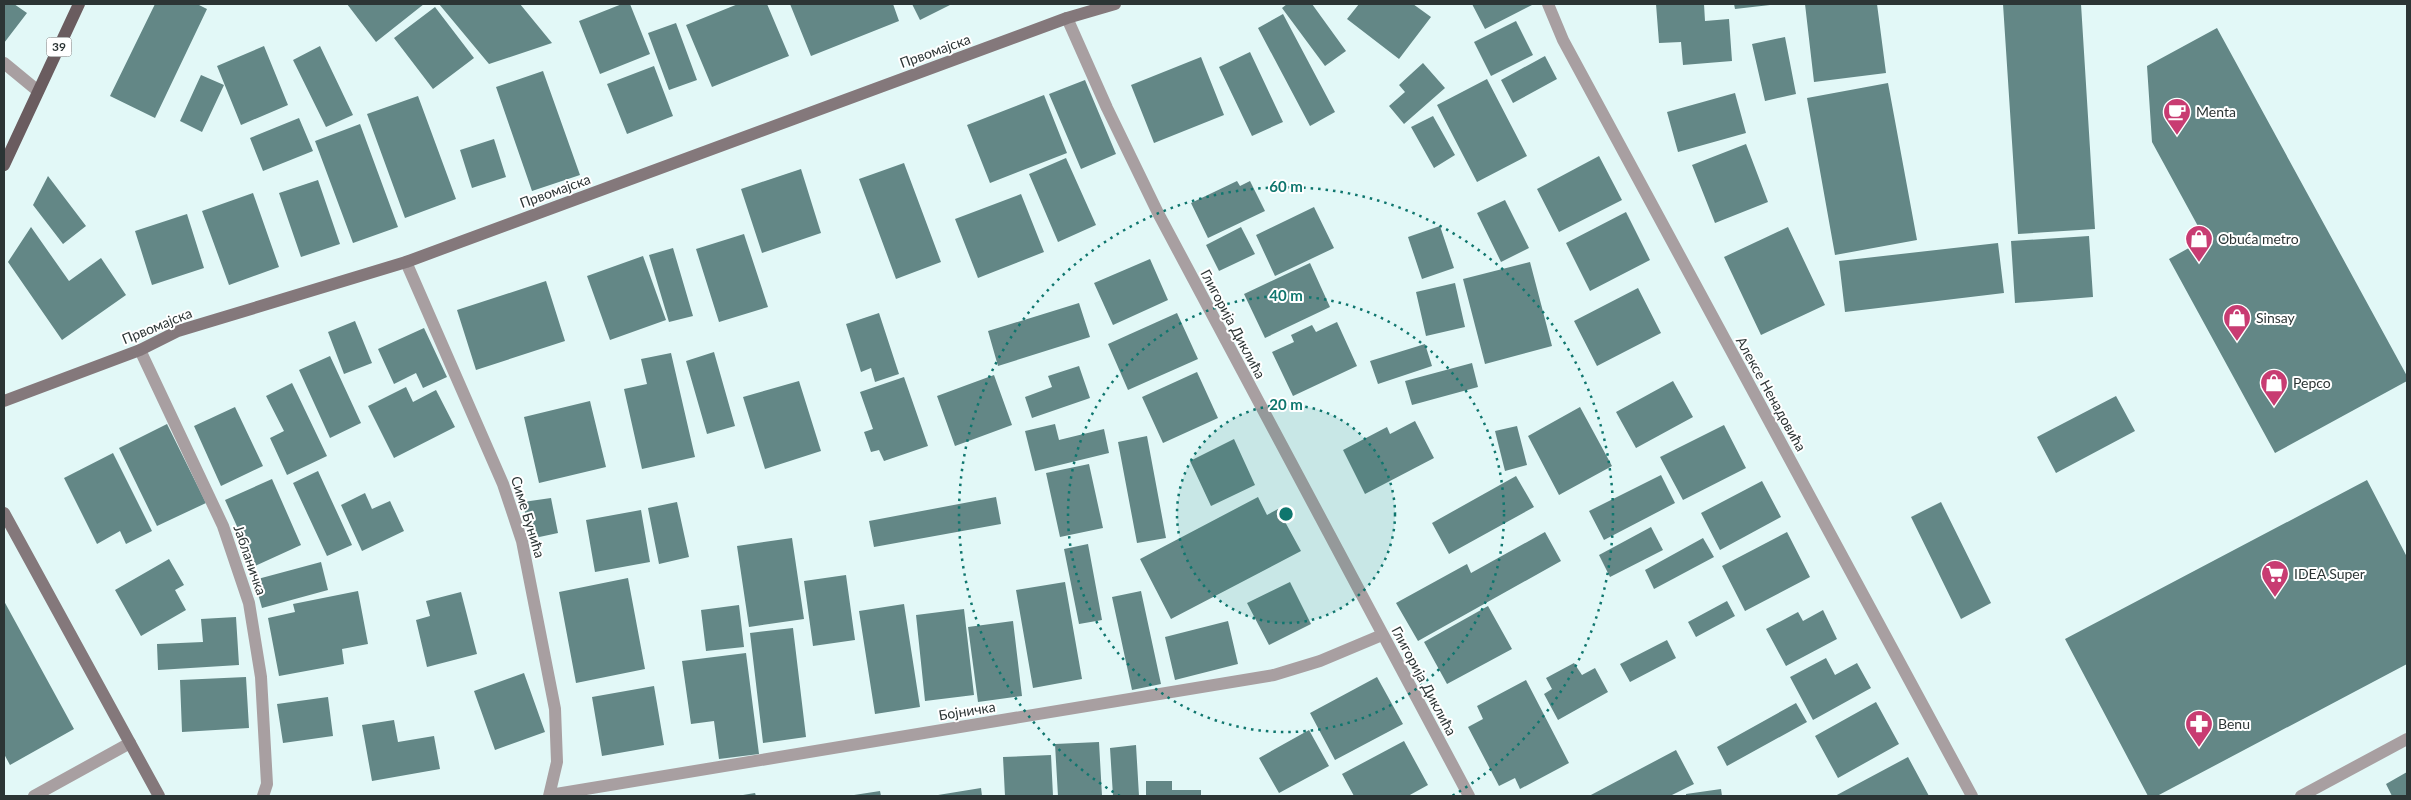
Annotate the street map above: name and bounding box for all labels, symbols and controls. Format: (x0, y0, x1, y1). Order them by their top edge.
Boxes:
street label: Првомајска (897, 30, 973, 71)
road number: 39 (46, 38, 72, 56)
cafe icon: Menta (2162, 97, 2192, 136)
place label: Menta (2196, 103, 2236, 120)
street label: Првомајска (517, 170, 593, 211)
text: 60 m (1269, 177, 1303, 195)
shop icon: Obuća metro (2184, 224, 2214, 263)
place label: Obuća metro (2218, 230, 2299, 247)
street label: Глигорија Диклића (1197, 266, 1269, 381)
text: 40 m (1269, 286, 1303, 304)
shop icon: Sinsay (2222, 303, 2252, 342)
street label: Првомајска (119, 304, 194, 347)
place label: Sinsay (2256, 309, 2296, 326)
street label: Алексе Ненадовића (1733, 333, 1810, 454)
shop icon: Pepco (2259, 368, 2289, 407)
place label: Pepco (2293, 374, 2331, 391)
text: 20 m (1269, 395, 1303, 413)
street label: Симе Бунића (508, 474, 549, 560)
centre of rings (1277, 505, 1295, 523)
street label: Јабланичка (231, 523, 270, 597)
supermarket icon: IDEA Super (2260, 559, 2290, 598)
place label: IDEA Super (2294, 565, 2365, 582)
street label: Глигорија Диклића (1388, 623, 1460, 738)
street label: Бојничка (937, 698, 997, 723)
pharmacy icon: Benu (2184, 709, 2214, 748)
place label: Benu (2218, 715, 2250, 732)

